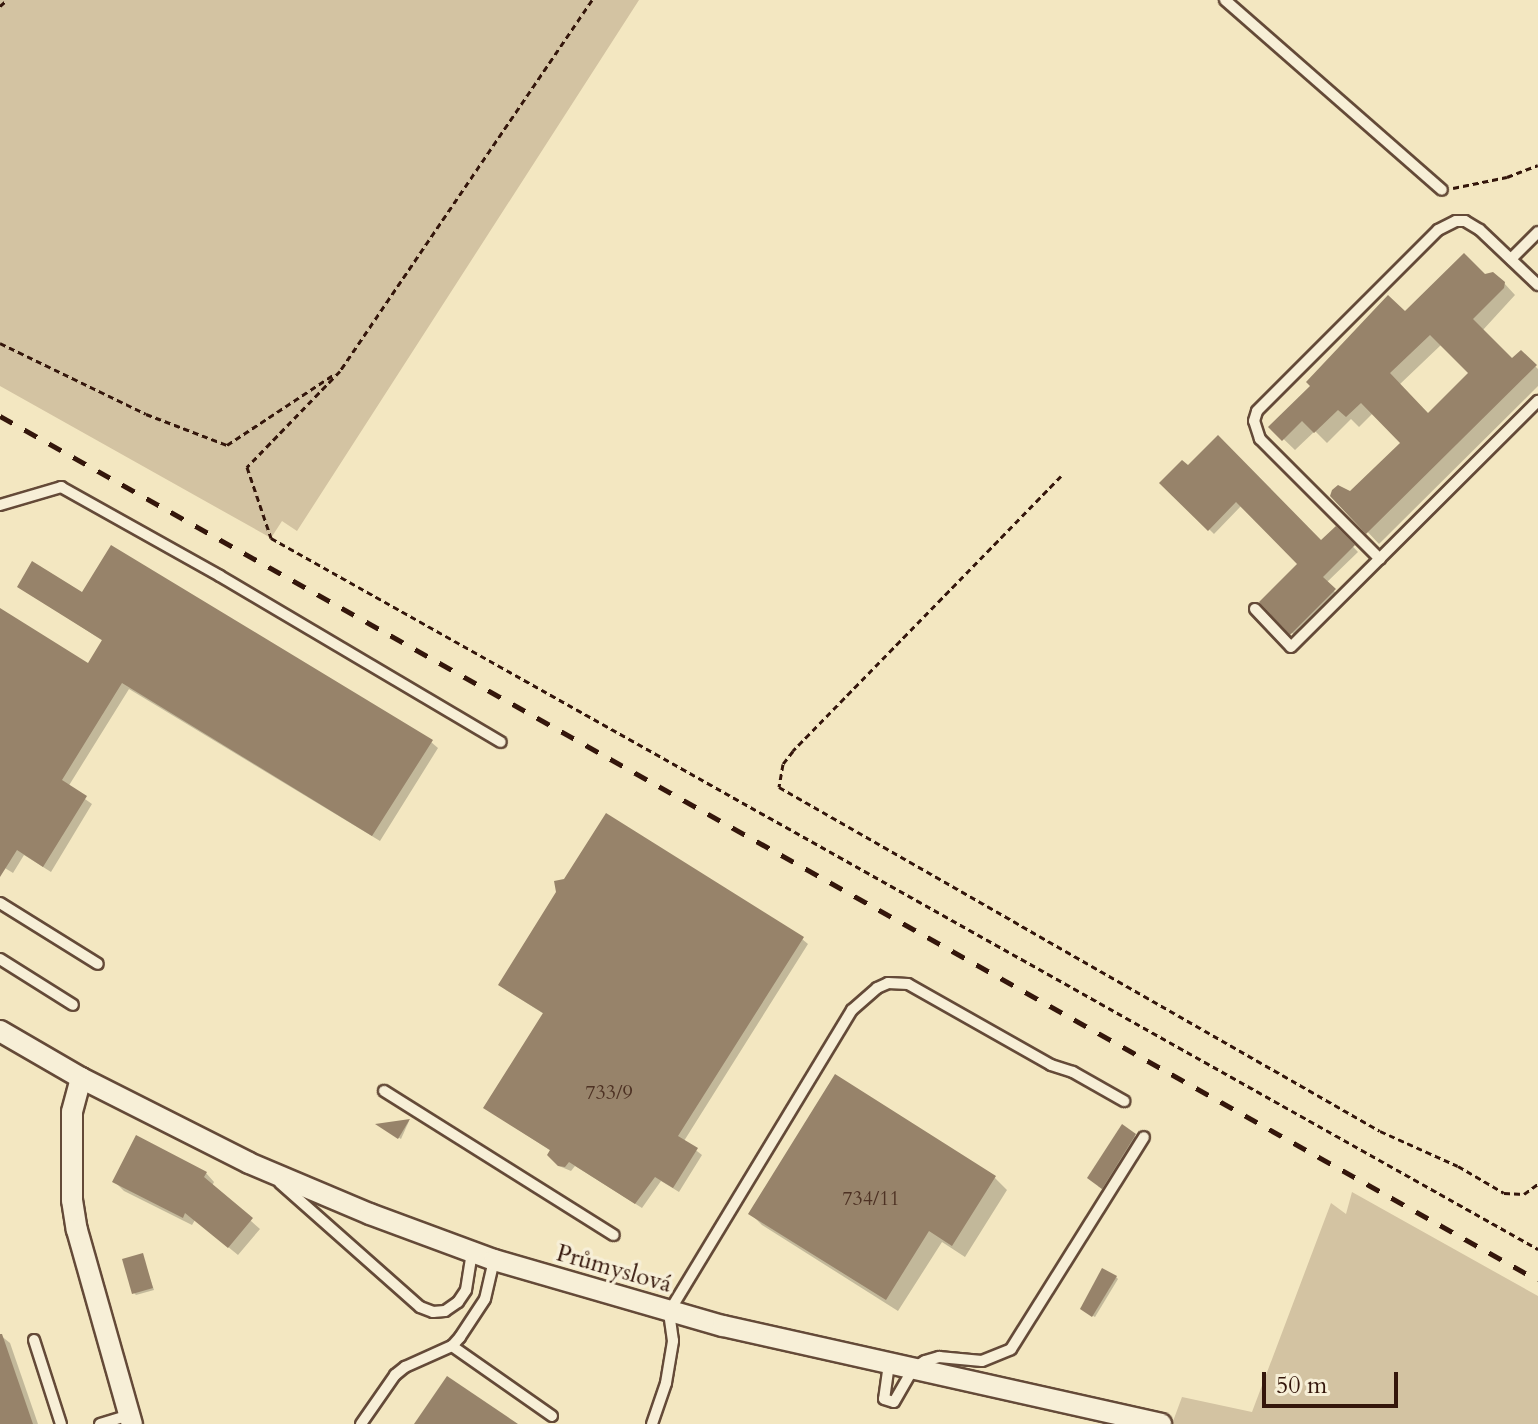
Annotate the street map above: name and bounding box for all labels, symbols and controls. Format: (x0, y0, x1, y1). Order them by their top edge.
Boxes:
house number: 733/9 (585, 1080, 633, 1104)
house number: 734/11 (842, 1186, 900, 1210)
street label: Průmyslová (553, 1239, 675, 1299)
scale bar (1266, 1356, 1402, 1406)
text: 50 m (1276, 1369, 1327, 1402)

